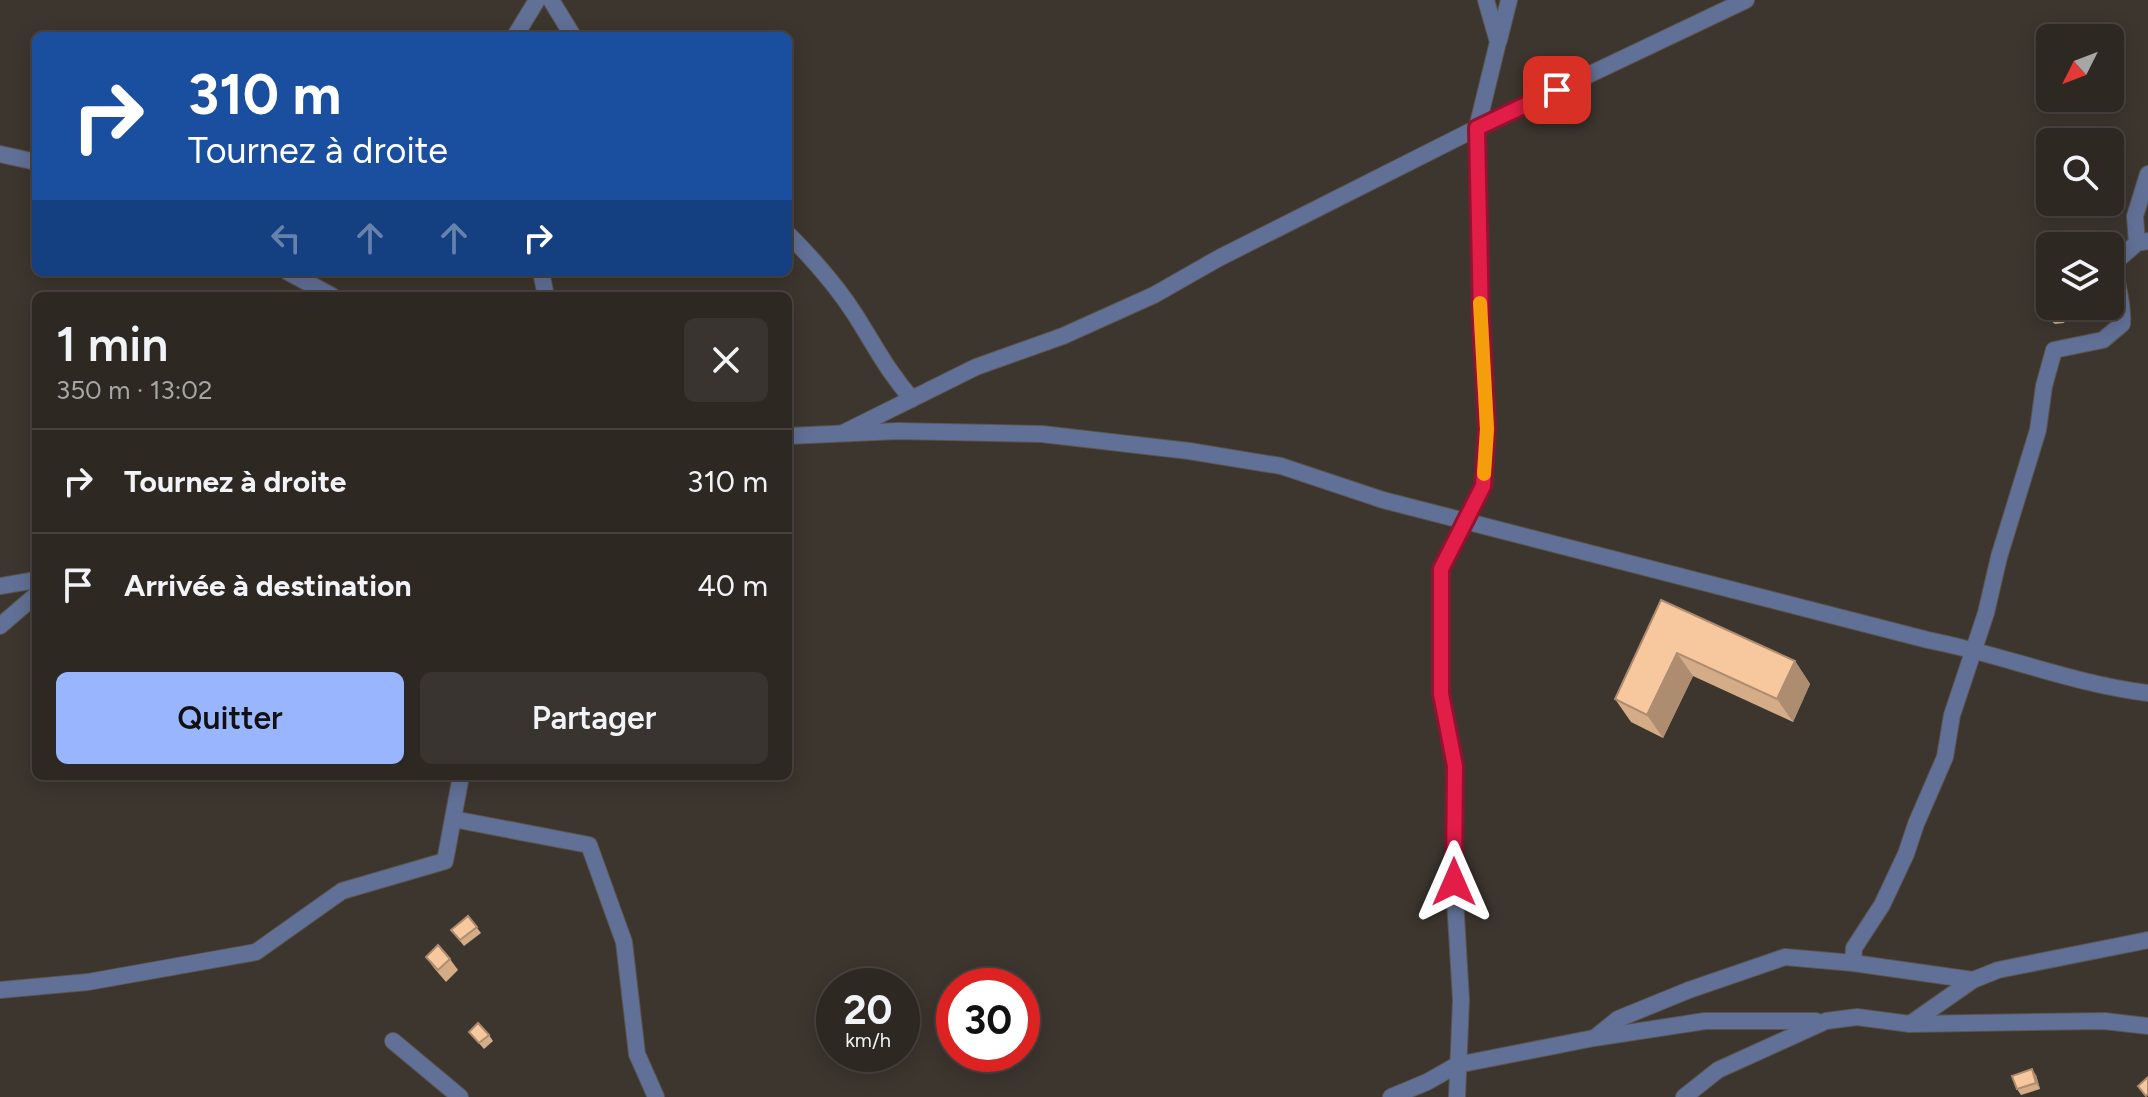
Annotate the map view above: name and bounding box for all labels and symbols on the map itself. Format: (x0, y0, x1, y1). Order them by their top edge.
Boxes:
north arrow (2036, 24, 2124, 112)
pin (1523, 56, 1591, 124)
position arrow (1412, 840, 1496, 924)
speed limit sign: 30 (936, 968, 1040, 1072)

